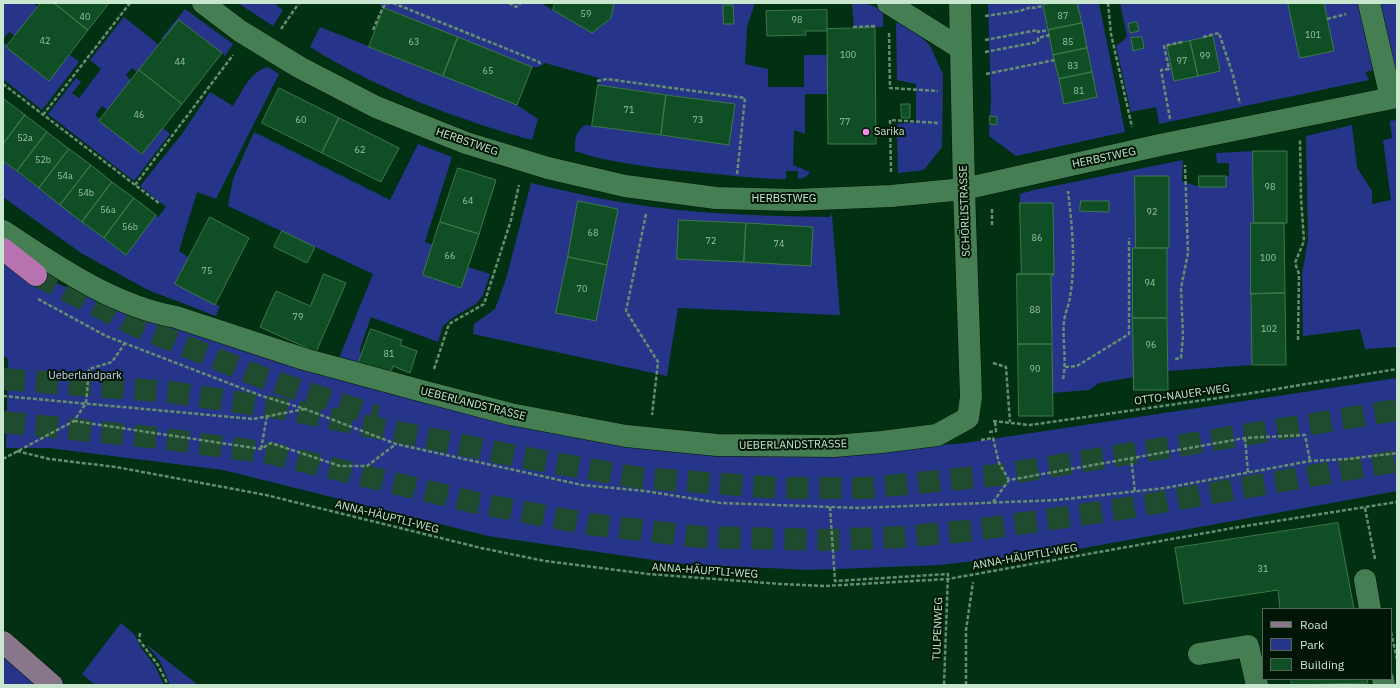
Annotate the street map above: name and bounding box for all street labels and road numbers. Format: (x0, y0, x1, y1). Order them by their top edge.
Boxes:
street label: HERBSTWEG (434, 125, 500, 159)
street label: HERBSTWEG (1071, 145, 1137, 171)
street label: SCHÖRLISTRASSE (957, 165, 973, 257)
street label: HERBSTWEG (752, 192, 816, 206)
street label: OTTO-NAUER-WEG (1134, 382, 1230, 408)
street label: UEBERLANDSTRASSE (419, 385, 527, 423)
street label: UEBERLANDSTRASSE (739, 437, 847, 453)
street label: ANNA-HÄUPTLI-WEG (334, 498, 440, 536)
street label: ANNA-HÄUPTLI-WEG (971, 541, 1079, 573)
street label: ANNA-HÄUPTLI-WEG (651, 561, 759, 581)
street label: TULPENWEG (930, 597, 946, 661)

